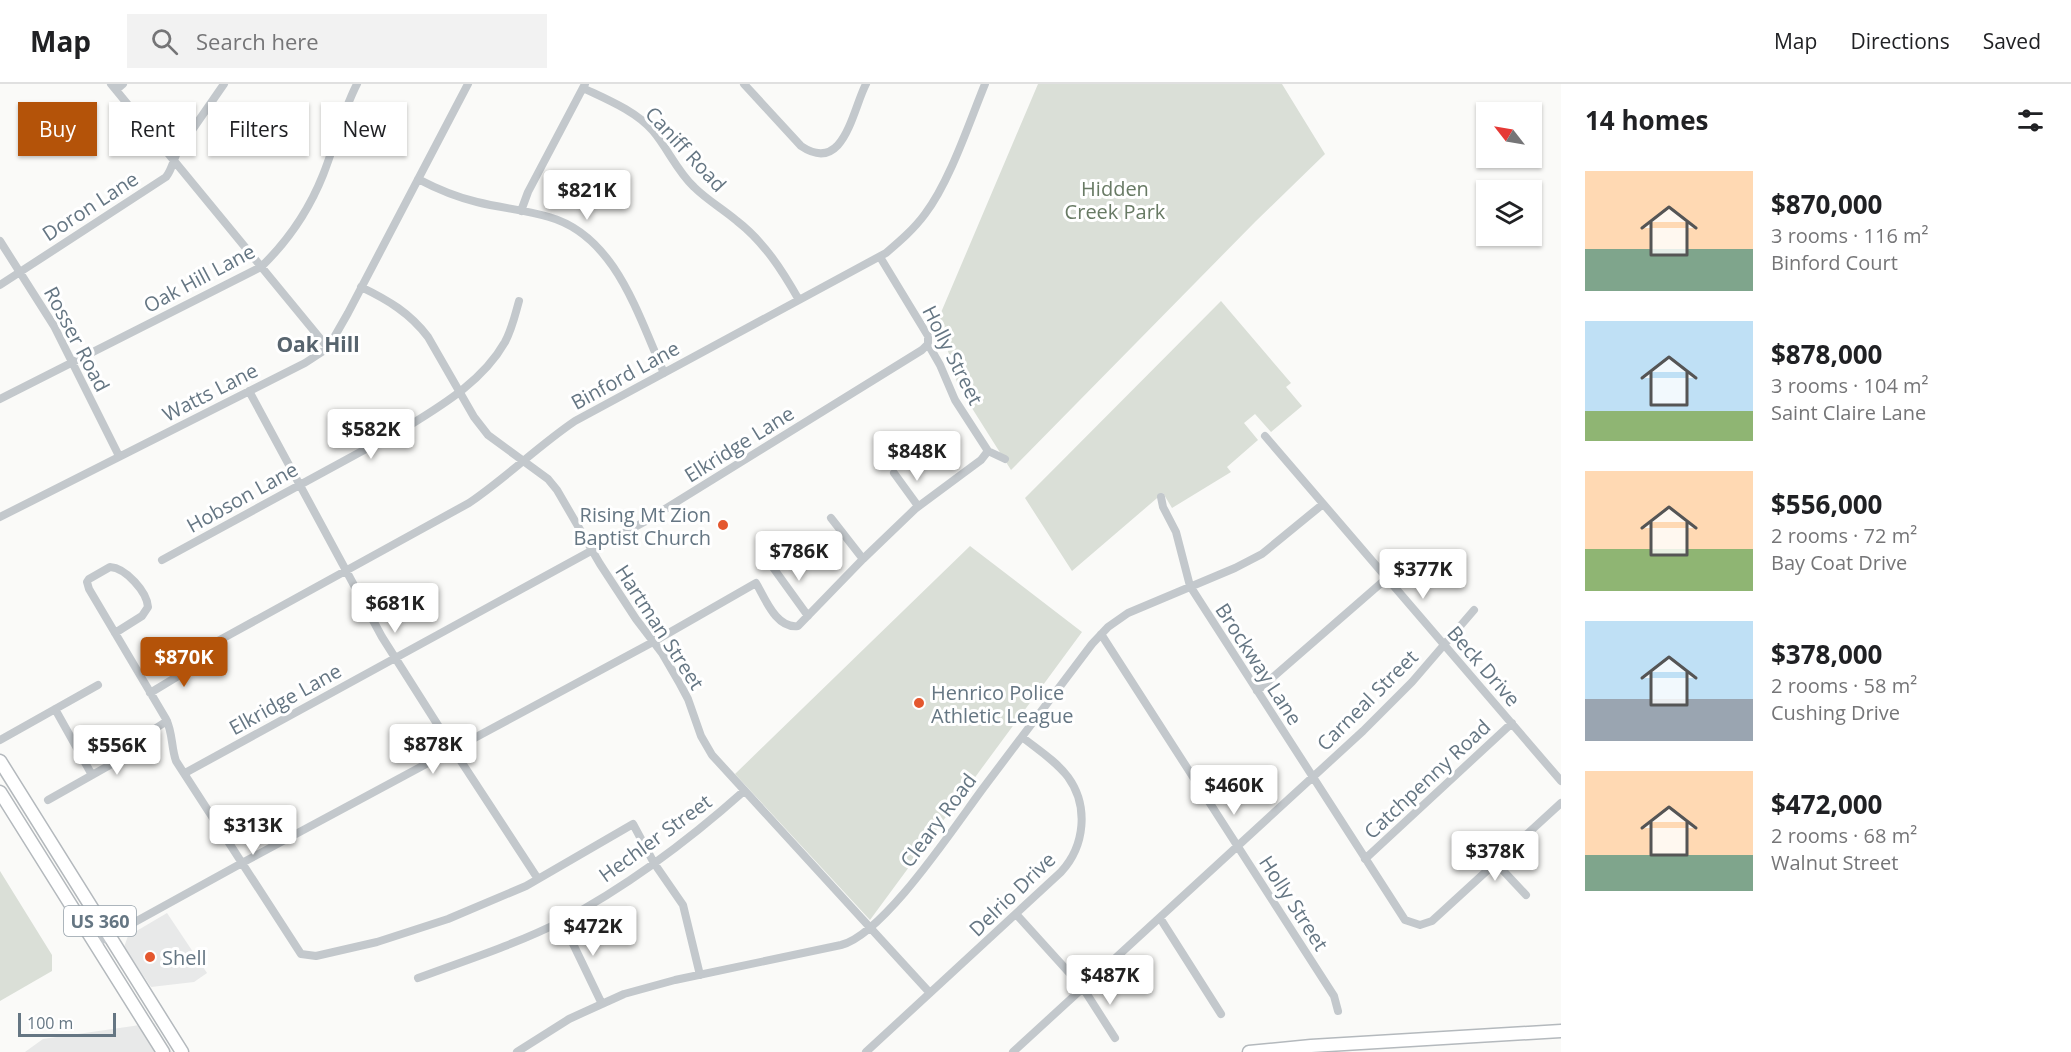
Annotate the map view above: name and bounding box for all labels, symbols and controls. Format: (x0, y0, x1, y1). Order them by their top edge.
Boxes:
search box (127, 14, 547, 68)
text: Map (30, 22, 91, 60)
icon: search (148, 25, 181, 58)
text: Search here (196, 26, 319, 56)
text: Map (1774, 27, 1817, 55)
text: Directions (1850, 27, 1950, 55)
text: Saved (1983, 27, 2041, 55)
street label: Caniff Road (640, 101, 732, 197)
chip: Buy (18, 102, 97, 156)
chip: Rent (109, 102, 196, 156)
chip: Filters (208, 102, 309, 156)
chip: New (321, 102, 407, 156)
north arrow (1476, 102, 1542, 168)
map controls (1476, 102, 1542, 246)
text: 14 homes (1585, 102, 1709, 138)
icon: filters (2014, 104, 2047, 137)
street label: Doron Lane (37, 165, 143, 247)
pin: $821K (545, 170, 629, 221)
park label: Hidden Creek Park (1065, 175, 1166, 225)
text: $821K (557, 176, 617, 203)
button: layers (1476, 180, 1542, 246)
text: $870,000 (1771, 186, 1882, 222)
icon: home (1633, 195, 1705, 267)
text: 3 rooms · 116 m² (1771, 222, 1929, 249)
street label: Oak Hill Lane (139, 237, 259, 319)
text: Binford Court (1771, 249, 1898, 276)
street label: Rosser Road (38, 282, 116, 396)
street label: Holly Street (916, 301, 990, 409)
district label: Oak Hill (276, 330, 360, 358)
street label: Binford Lane (566, 334, 684, 416)
text: $878,000 (1771, 336, 1882, 372)
icon: home (1633, 345, 1705, 417)
street label: Watts Lane (158, 356, 262, 428)
text: 3 rooms · 104 m² (1771, 372, 1929, 399)
text: Saint Claire Lane (1771, 399, 1926, 426)
street label: Elkridge Lane (679, 400, 799, 488)
pin: $582K (329, 409, 413, 460)
text: $582K (341, 415, 401, 442)
pin: $848K (875, 431, 959, 482)
text: $848K (887, 437, 947, 464)
street label: Hobson Lane (182, 455, 302, 539)
text: $556,000 (1771, 486, 1882, 522)
icon: home (1633, 495, 1705, 567)
place label: Rising Mt Zion Baptist Church (574, 501, 711, 551)
marker: Rising Mt Zion Baptist Church (716, 518, 730, 532)
text: 2 rooms · 72 m² (1771, 522, 1917, 549)
pin: $786K (757, 531, 841, 582)
text: $786K (769, 537, 829, 564)
pin: $377K (1381, 549, 1465, 600)
text: Bay Coat Drive (1771, 549, 1907, 576)
text: $377K (1393, 555, 1453, 582)
street label: Hartman Street (609, 559, 711, 695)
pin: $681K (353, 583, 437, 634)
text: $681K (365, 589, 425, 616)
street label: Brockway Lane (1210, 598, 1308, 730)
street label: Beck Drive (1442, 620, 1526, 712)
text: $378,000 (1771, 636, 1882, 672)
pin: $870K (142, 637, 226, 688)
text: $870K (154, 643, 214, 670)
street label: Carneal Street (1311, 644, 1423, 756)
icon: home (1633, 645, 1705, 717)
street label: Elkridge Lane (224, 657, 346, 741)
text: 2 rooms · 58 m² (1771, 672, 1917, 699)
place label: Henrico Police Athletic League (931, 679, 1073, 729)
marker: Henrico Police Athletic League (912, 696, 926, 710)
text: Cushing Drive (1771, 699, 1900, 726)
street label: Catchpenny Road (1358, 713, 1496, 845)
pin: $878K (391, 724, 475, 775)
pin: $556K (75, 725, 159, 776)
text: $878K (403, 730, 463, 757)
text: $556K (87, 731, 147, 758)
pin: $460K (1192, 765, 1276, 816)
street label: Cleary Road (894, 768, 982, 872)
text: $460K (1204, 771, 1264, 798)
text: $472,000 (1771, 786, 1882, 822)
street label: Hechler Street (593, 788, 717, 888)
icon: home (1633, 795, 1705, 867)
pin: $313K (211, 805, 295, 856)
text: $313K (223, 811, 283, 838)
text: 2 rooms · 68 m² (1771, 822, 1917, 849)
pin: $378K (1453, 831, 1537, 882)
text: $378K (1465, 837, 1525, 864)
street label: Delrio Drive (963, 846, 1061, 942)
text: Walnut Street (1771, 849, 1898, 876)
street label: Holly Street (1253, 850, 1335, 956)
road number: US 360 (64, 906, 136, 936)
pin: $472K (551, 906, 635, 957)
text: $472K (563, 912, 623, 939)
place label: Shell (162, 944, 207, 971)
marker: Shell (143, 950, 157, 964)
pin: $487K (1068, 955, 1152, 1006)
text: $487K (1080, 961, 1140, 988)
scale bar (18, 1010, 116, 1038)
text: 100 m (27, 1012, 73, 1034)

